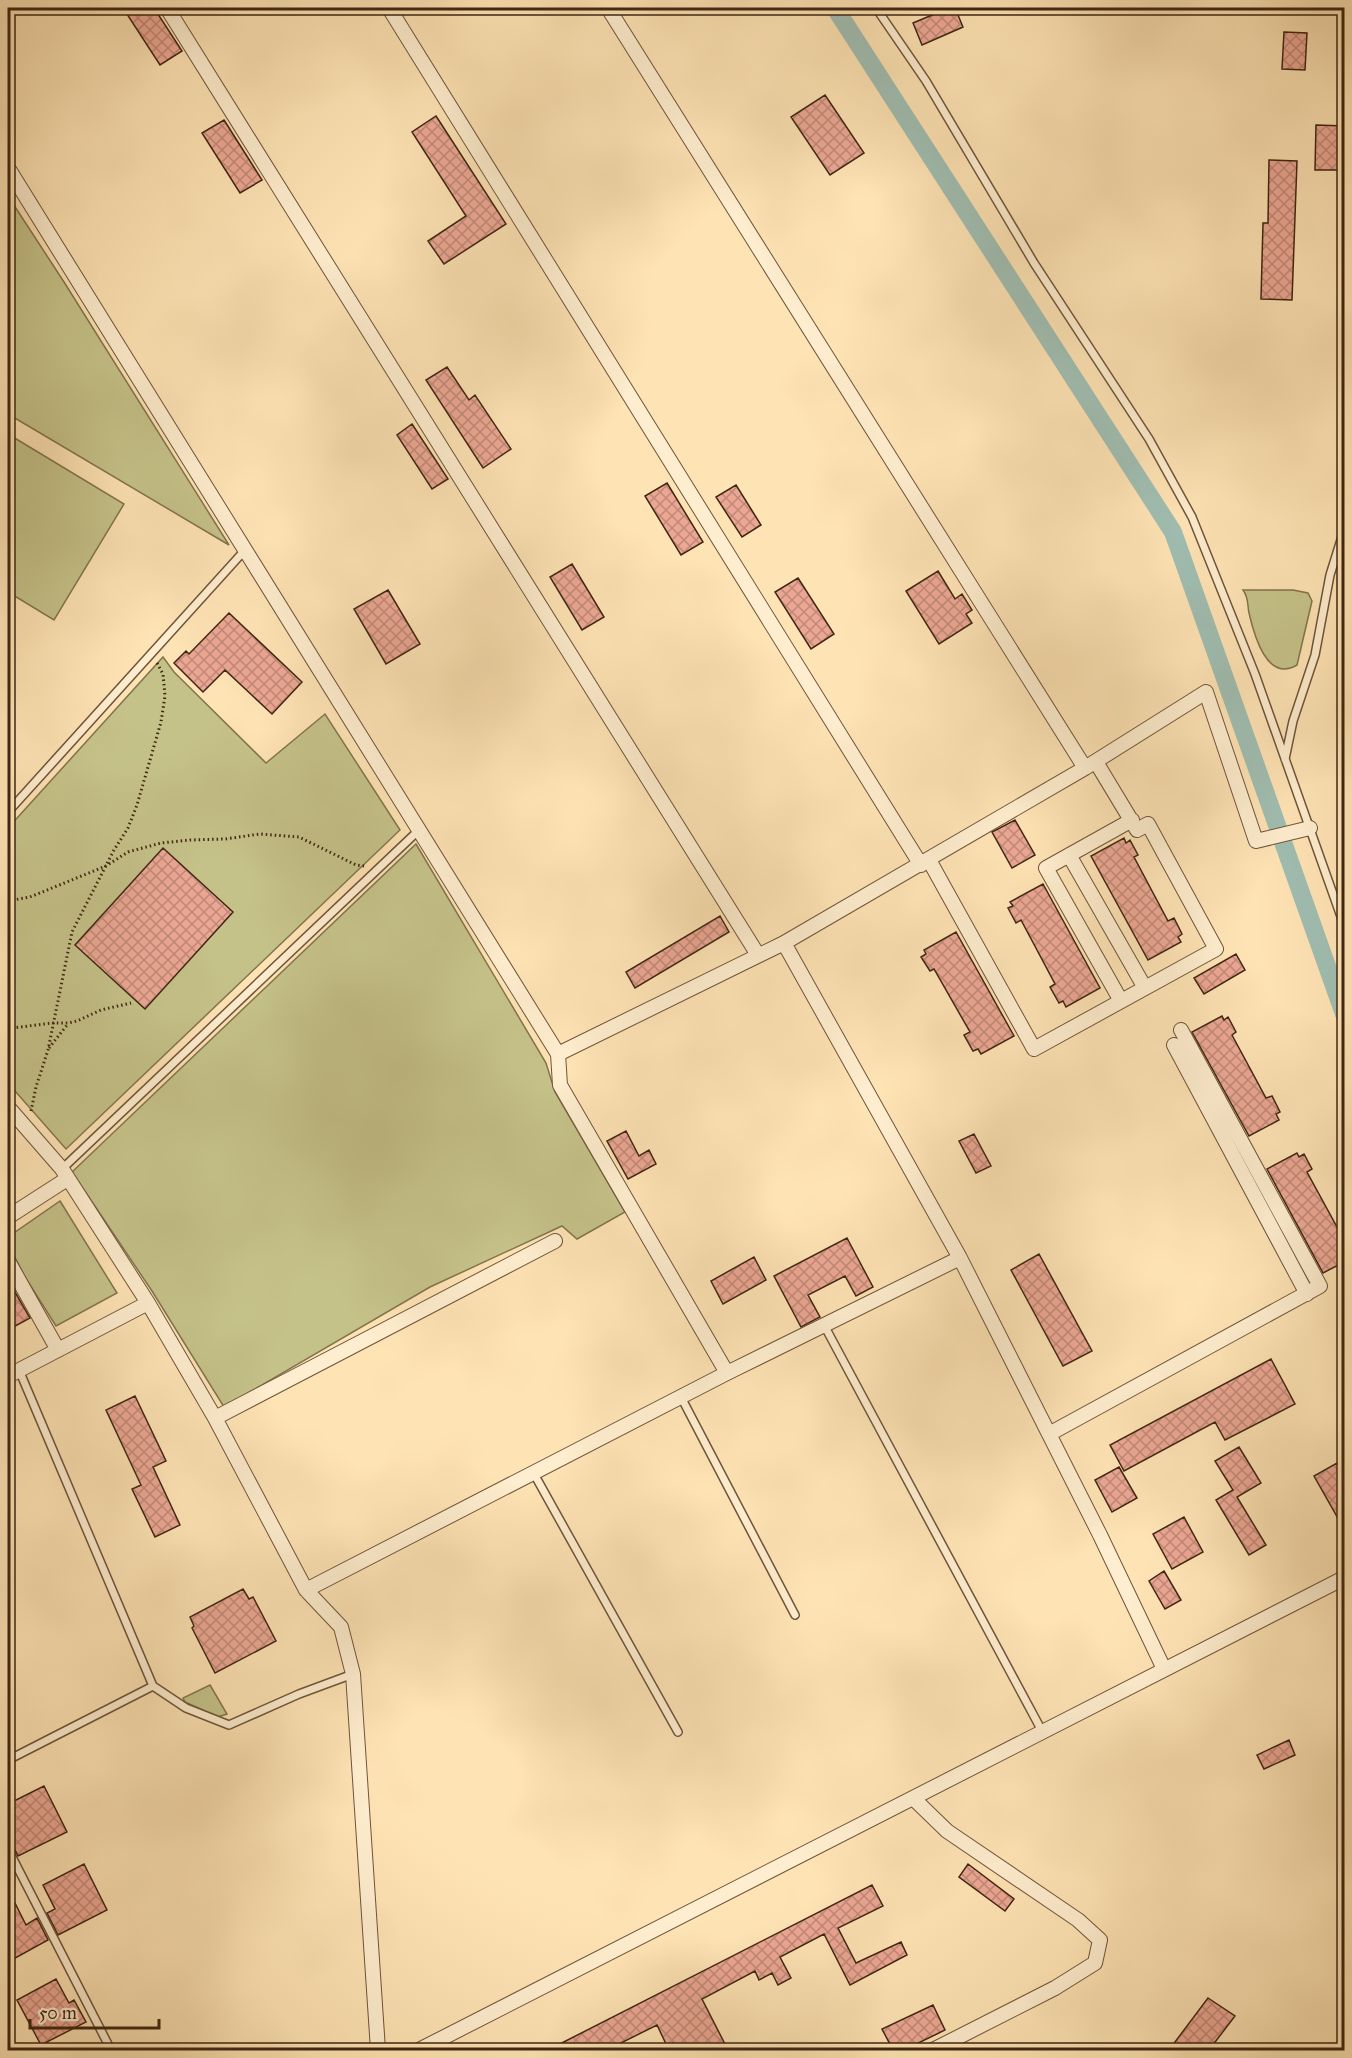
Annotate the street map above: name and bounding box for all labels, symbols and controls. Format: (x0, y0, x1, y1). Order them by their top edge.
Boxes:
scale bar (30, 1992, 159, 2030)
text: 50 m (39, 2002, 77, 2024)

